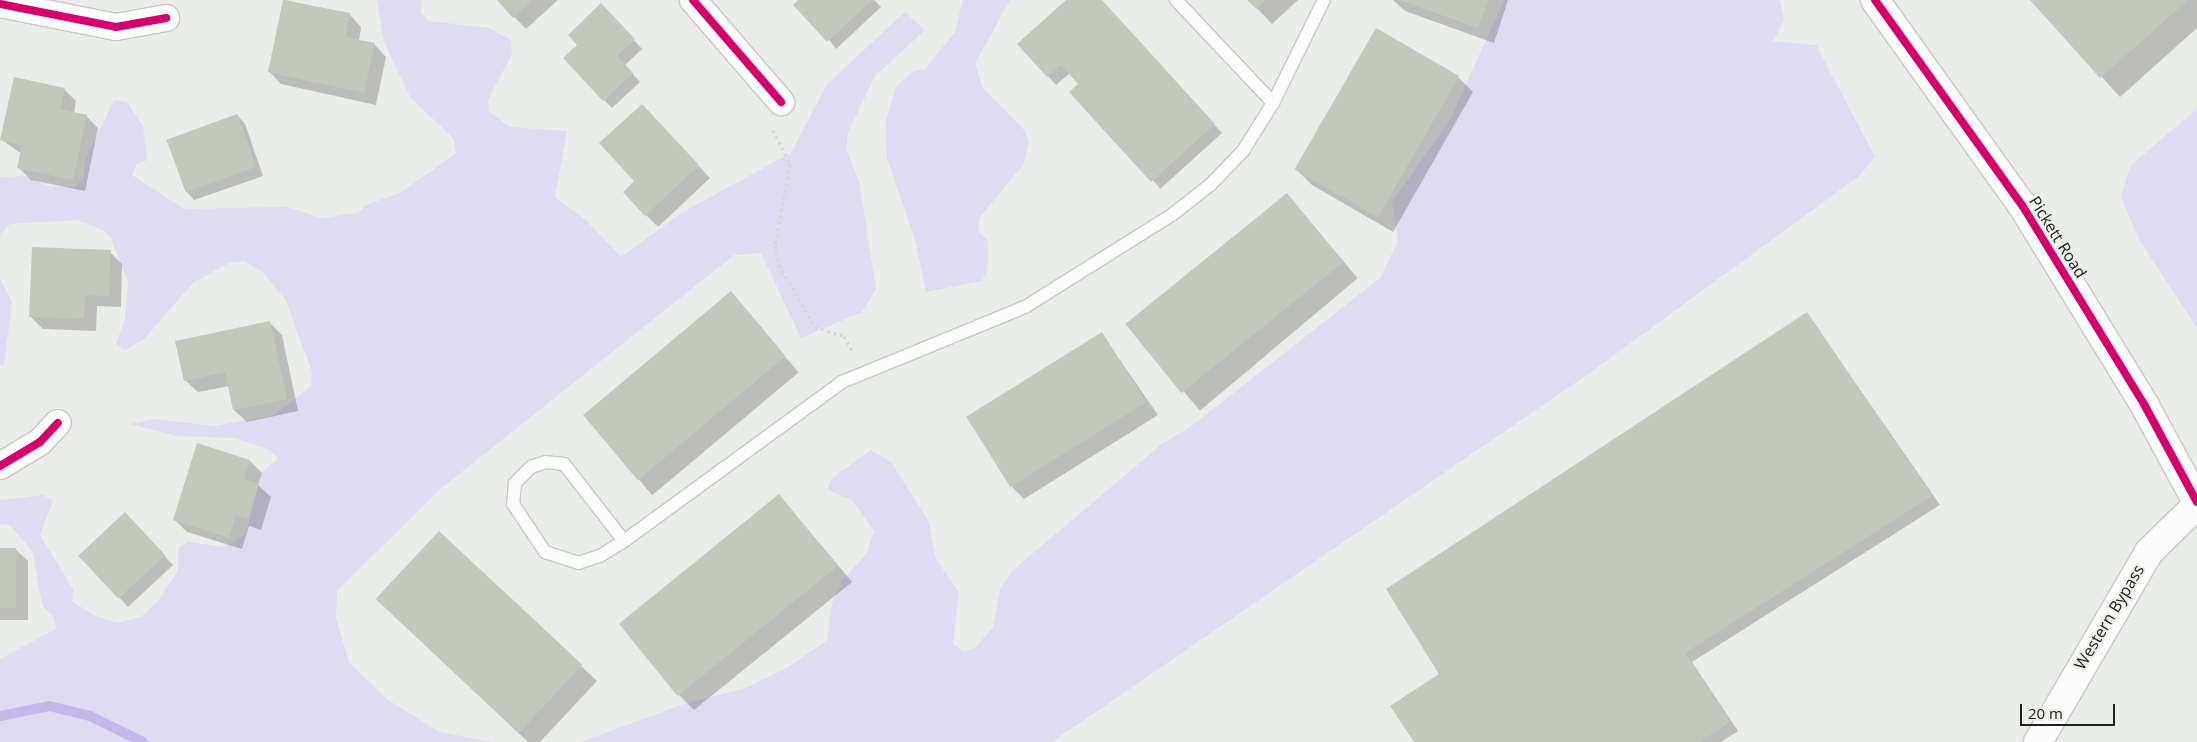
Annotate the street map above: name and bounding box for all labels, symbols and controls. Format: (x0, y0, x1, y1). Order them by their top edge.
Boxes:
street label: Pickett Road (2025, 193, 2091, 281)
street label: Western Bypass (2070, 561, 2148, 673)
scale bar (2022, 694, 2117, 726)
text: 20 m (2028, 703, 2063, 723)

